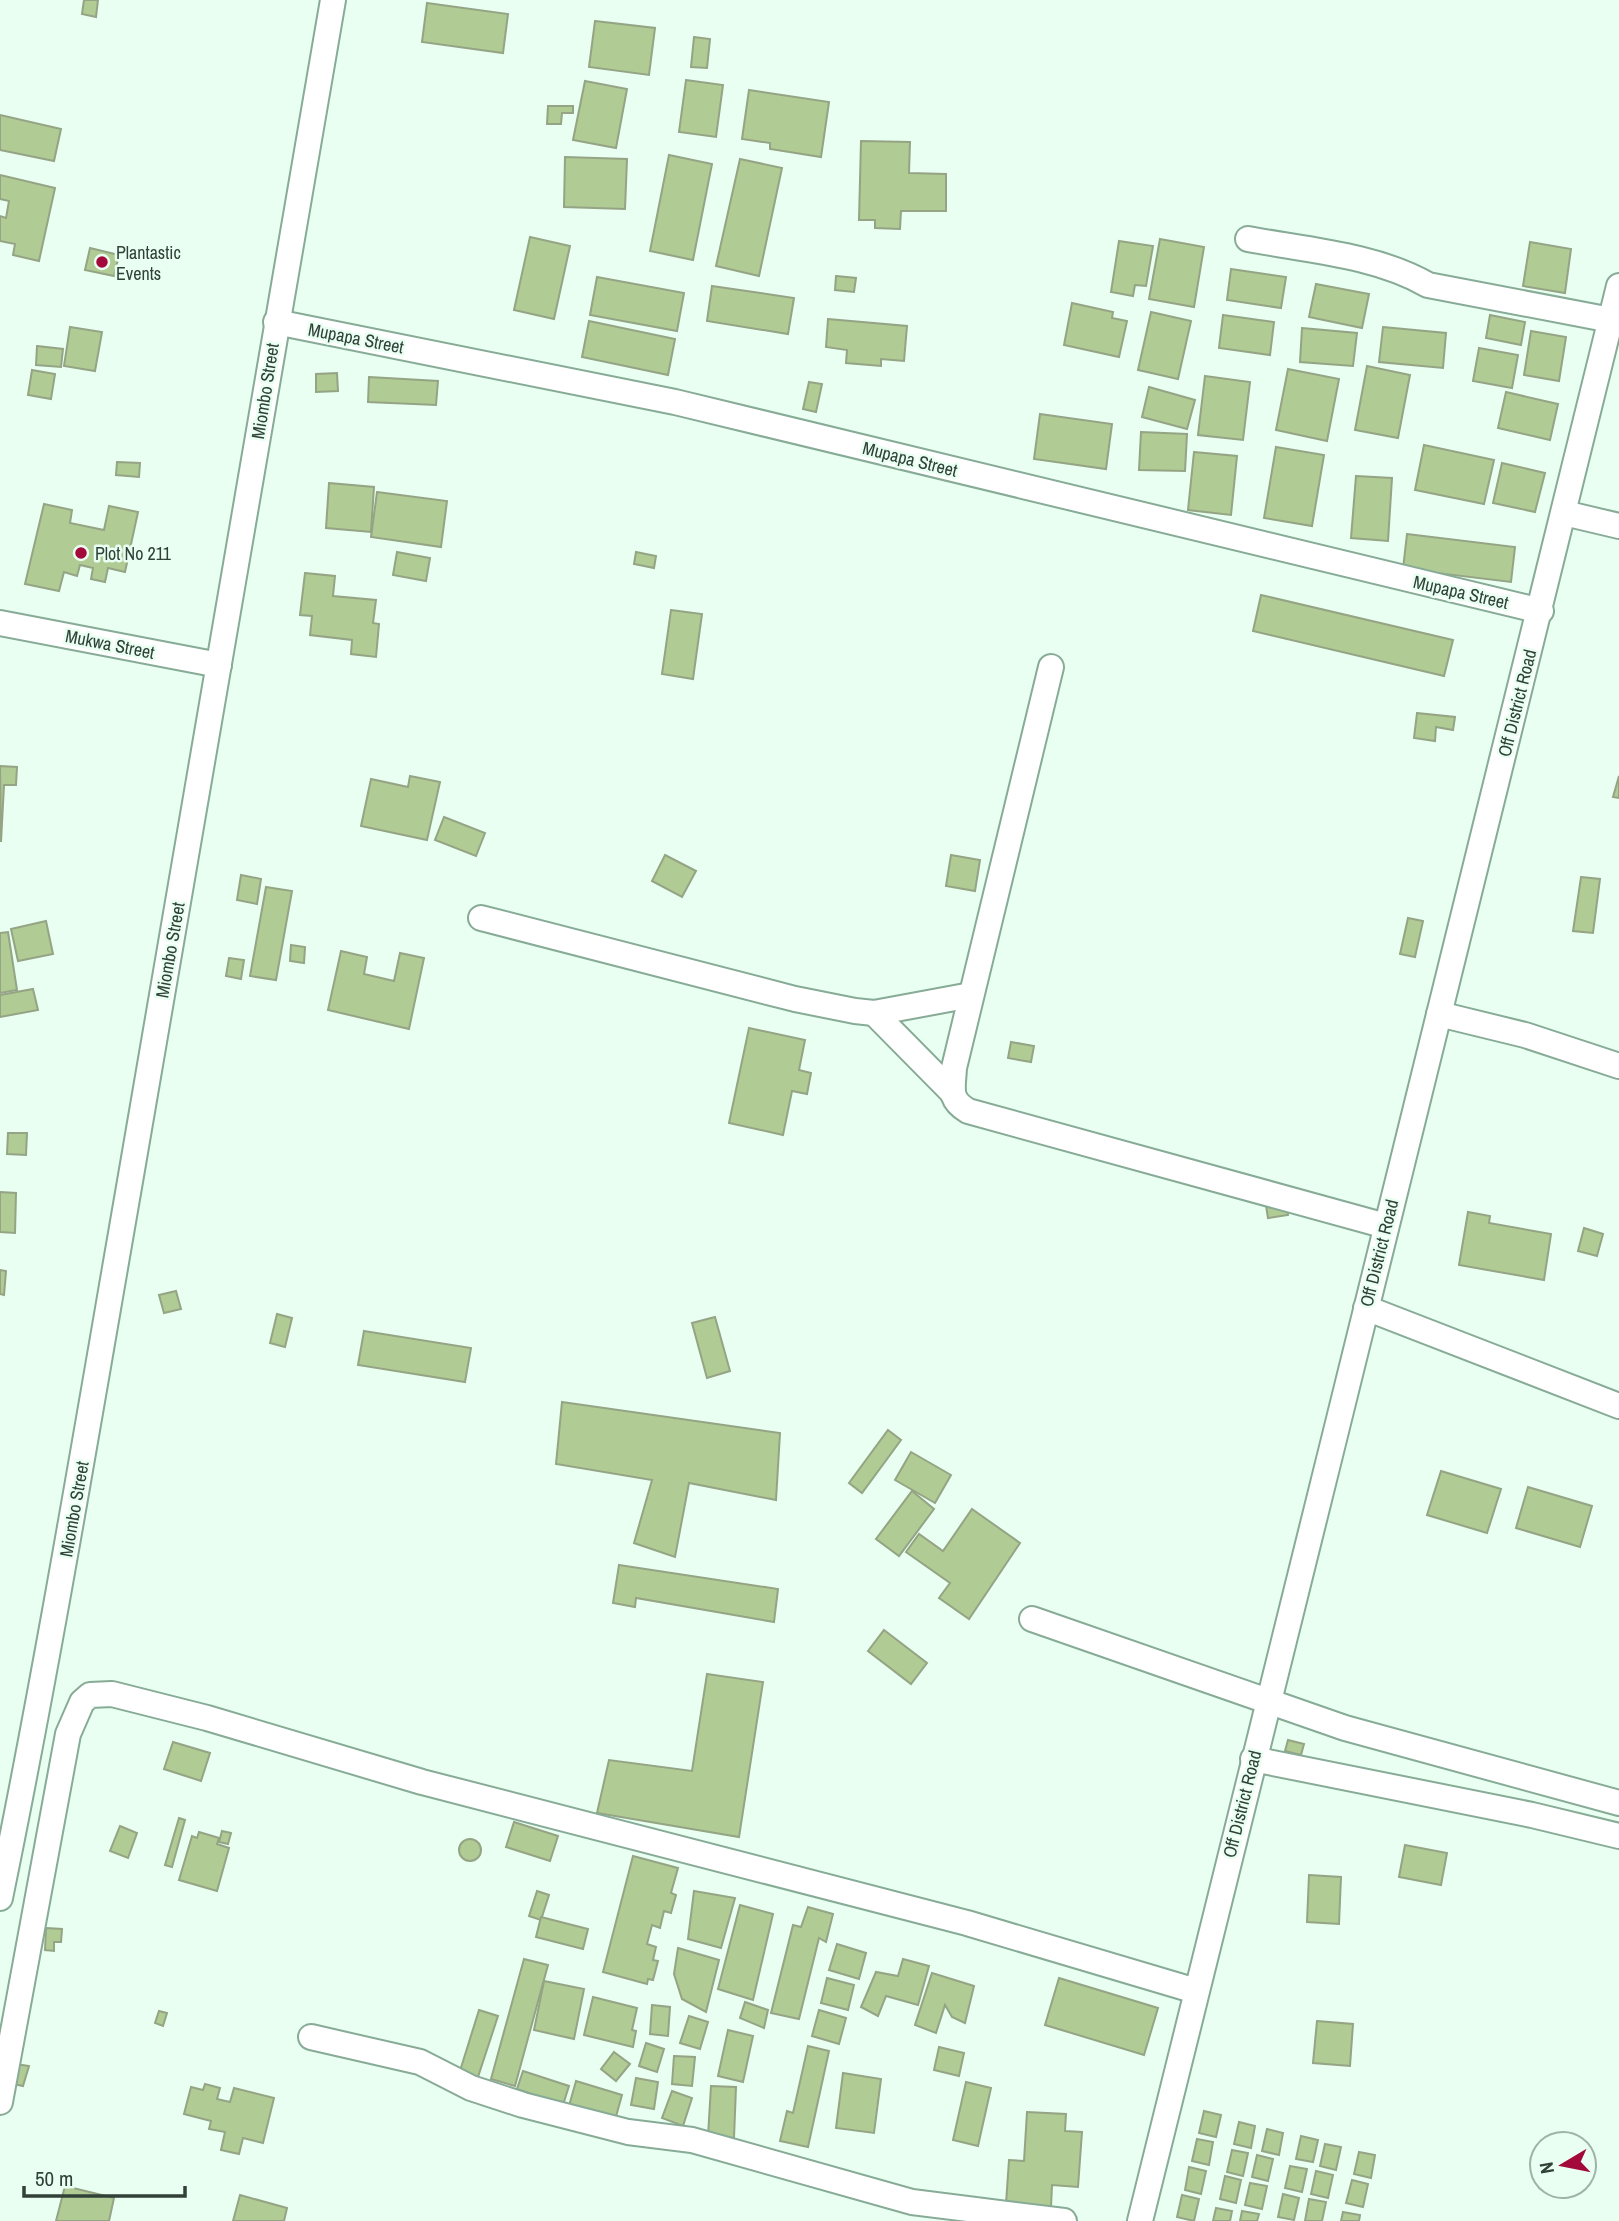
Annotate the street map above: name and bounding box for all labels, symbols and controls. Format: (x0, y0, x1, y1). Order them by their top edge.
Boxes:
place label: Plantastic Events (116, 240, 181, 286)
marker: Plantastic Events (94, 254, 110, 270)
street label: Mupapa Street (306, 316, 406, 360)
street label: Miombo Street (245, 341, 285, 441)
street label: Mupapa Street (860, 435, 960, 483)
place label: Plot No 211 (95, 541, 172, 566)
marker: Plot No 211 (73, 545, 89, 561)
street label: Mupapa Street (1411, 569, 1511, 615)
street label: Mukwa Street (63, 623, 157, 665)
street label: Off District Road (1492, 647, 1542, 759)
street label: Miombo Street (149, 900, 191, 1000)
street label: Off District Road (1354, 1197, 1404, 1309)
street label: Miombo Street (53, 1459, 95, 1559)
street label: Off District Road (1217, 1748, 1267, 1860)
north arrow (1528, 2130, 1598, 2200)
scale bar (24, 2154, 186, 2198)
text: N (1532, 2160, 1560, 2176)
text: 50 m (35, 2164, 73, 2193)

